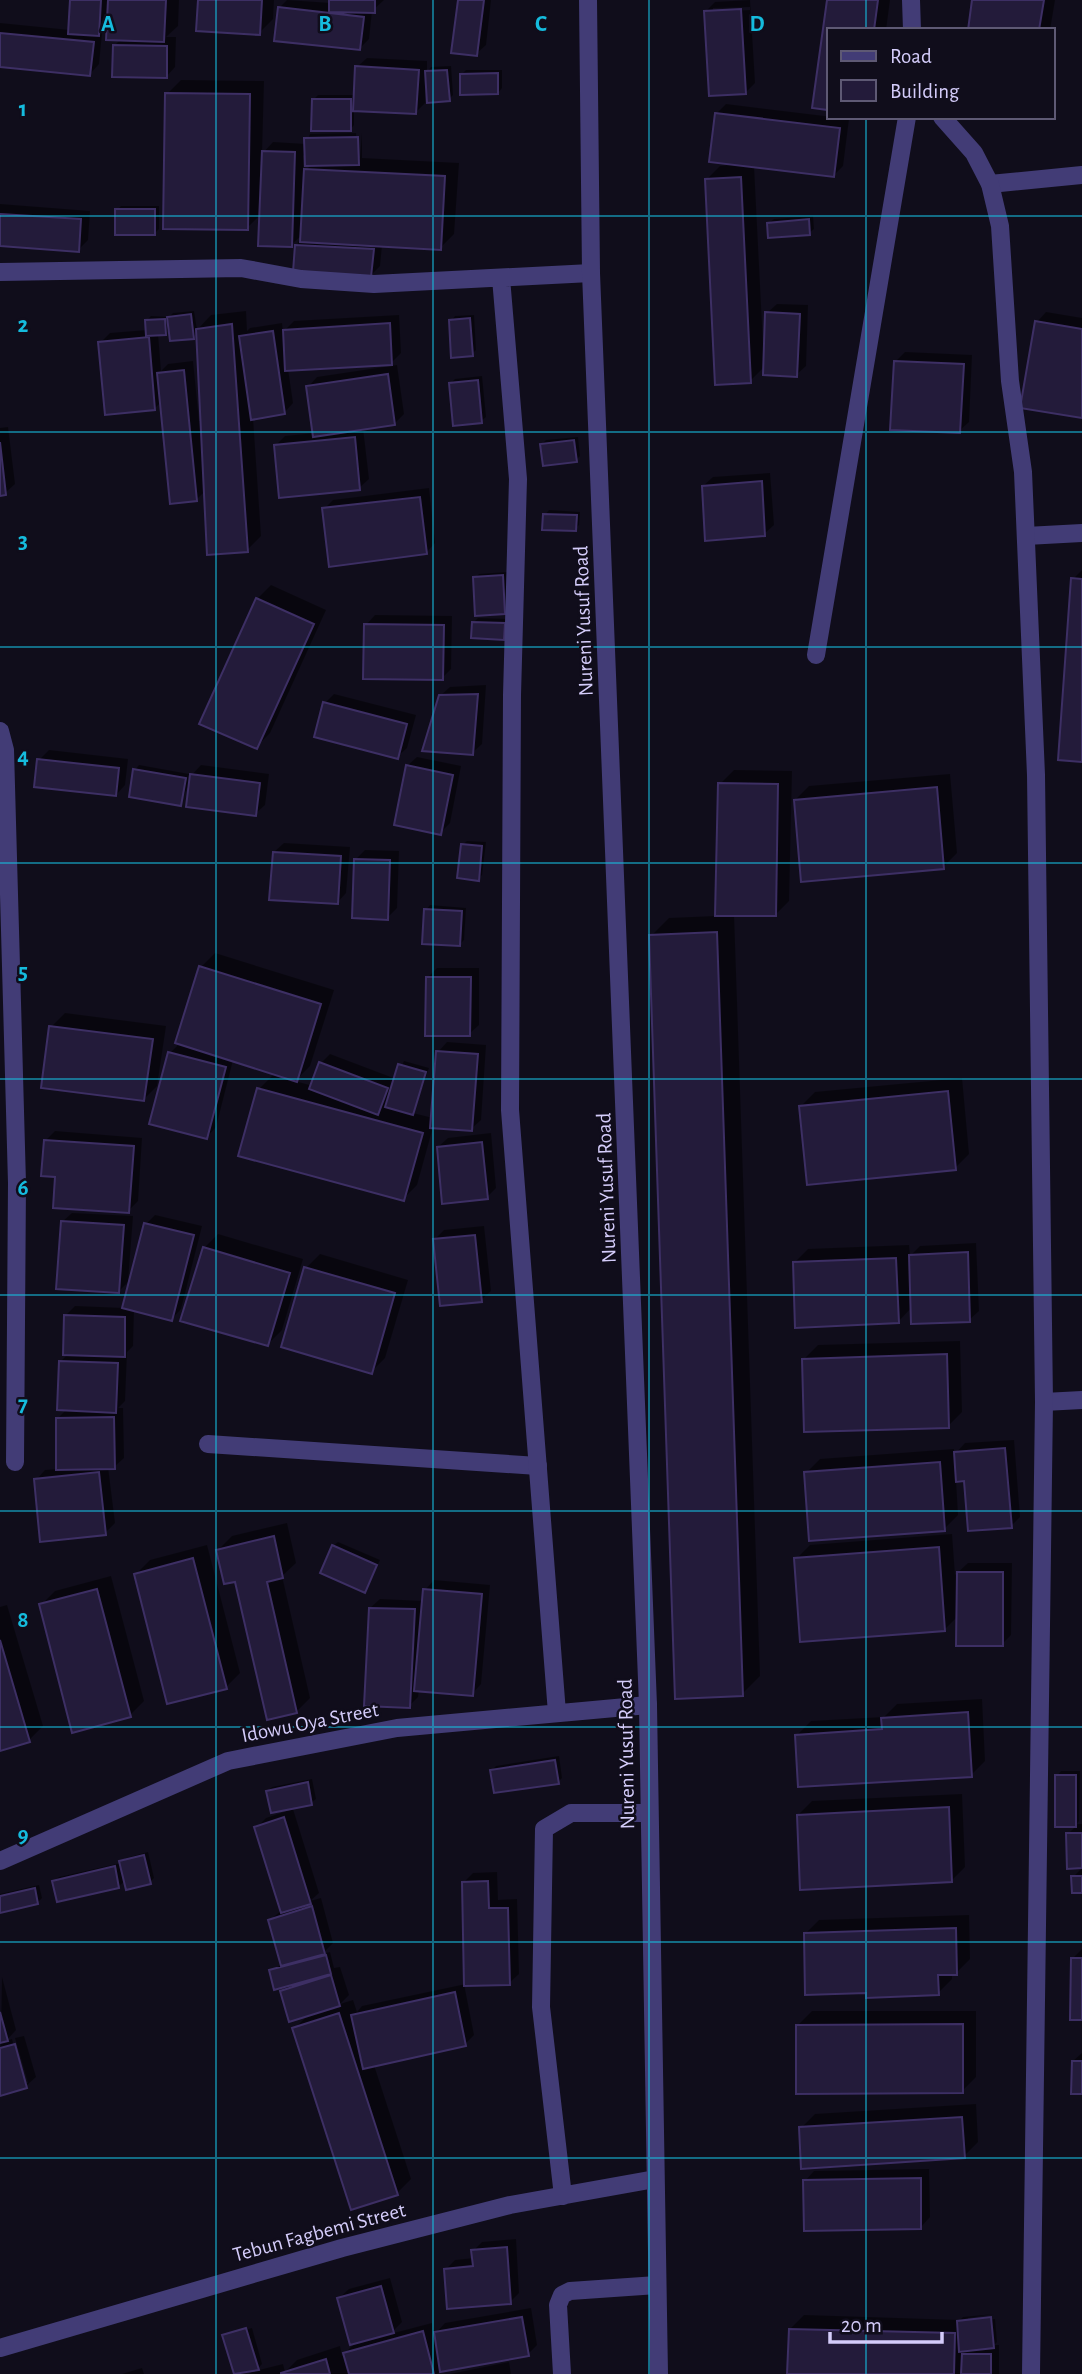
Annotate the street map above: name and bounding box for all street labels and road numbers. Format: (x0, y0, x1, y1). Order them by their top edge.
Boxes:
street label: Nureni Yusuf Road (570, 545, 597, 697)
street label: Nureni Yusuf Road (593, 1112, 620, 1264)
street label: Nureni Yusuf Road (615, 1678, 638, 1830)
street label: Idowu Oya Street (240, 1699, 381, 1746)
street label: Tebun Fagbemi Street (231, 2199, 408, 2266)

